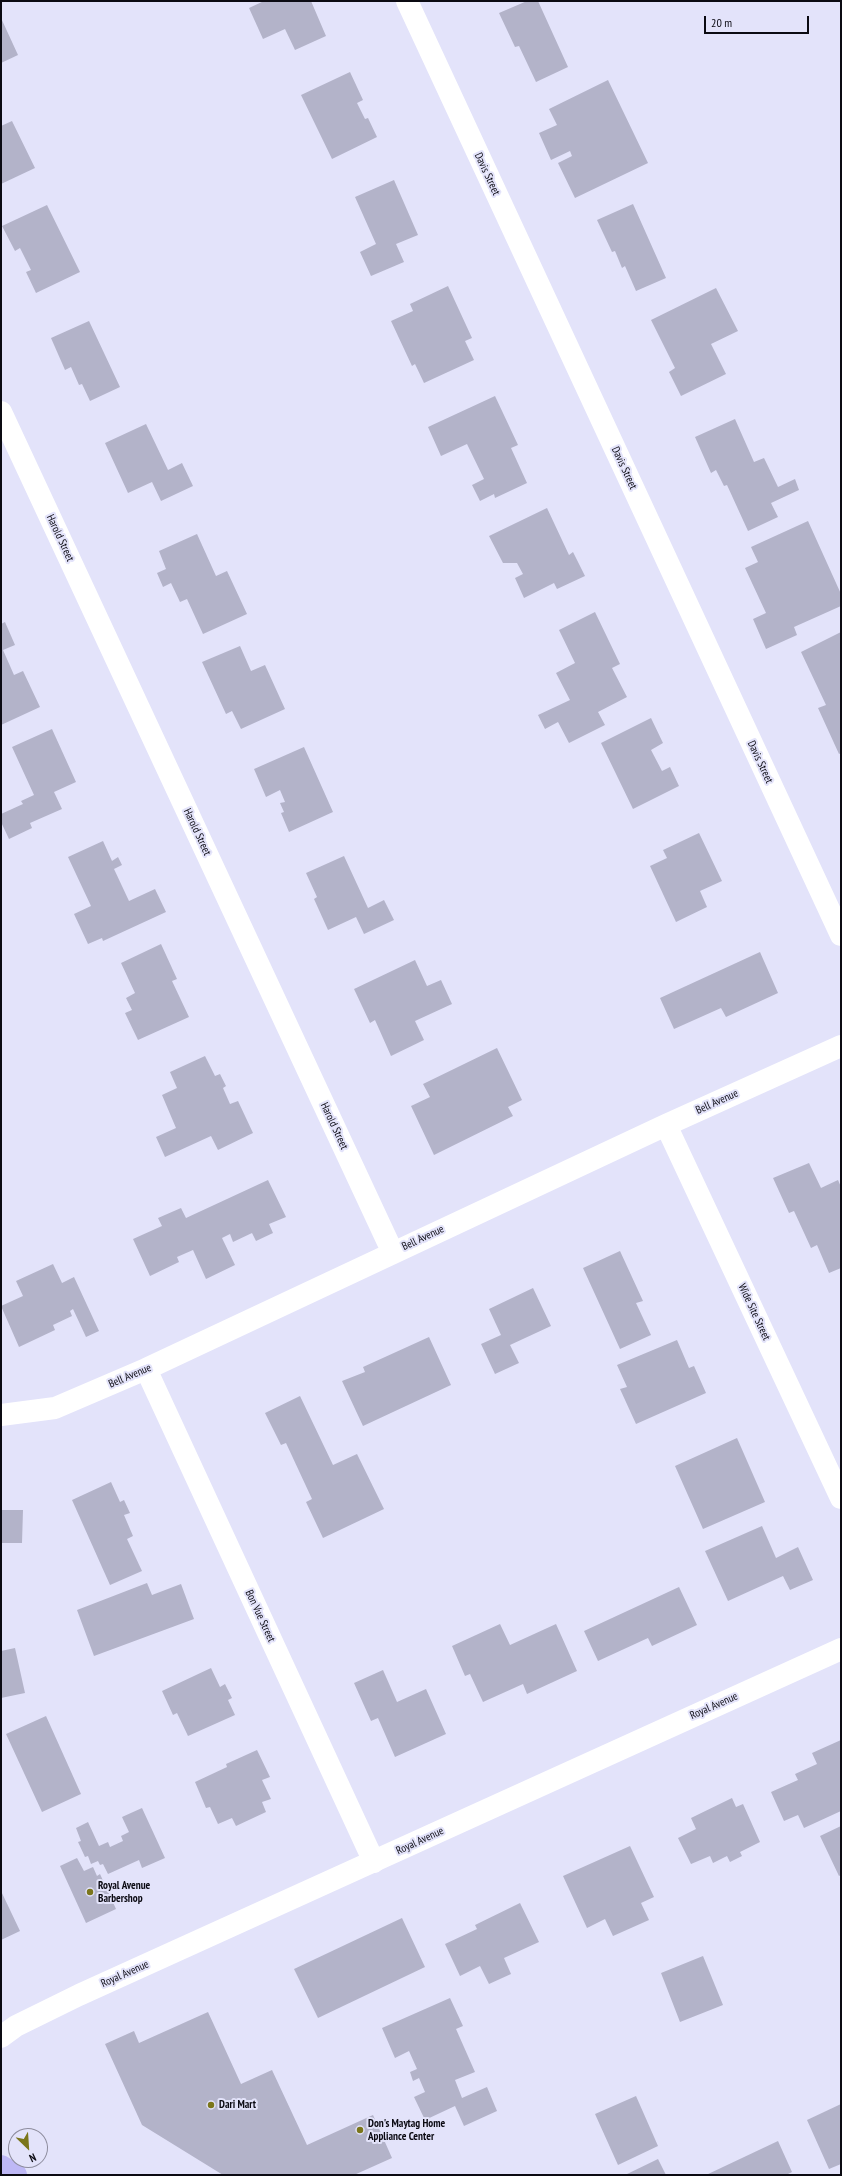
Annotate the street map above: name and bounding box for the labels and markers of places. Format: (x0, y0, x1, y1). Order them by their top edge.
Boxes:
place label: Royal Avenue Barbershop (98, 1879, 150, 1905)
marker: Royal Avenue Barbershop (85, 1887, 95, 1897)
place label: Dari Mart (219, 2098, 256, 2112)
marker: Dari Mart (206, 2100, 216, 2110)
place label: Don's Maytag Home Appliance Center (368, 2117, 445, 2143)
marker: Don's Maytag Home Appliance Center (355, 2125, 365, 2135)

